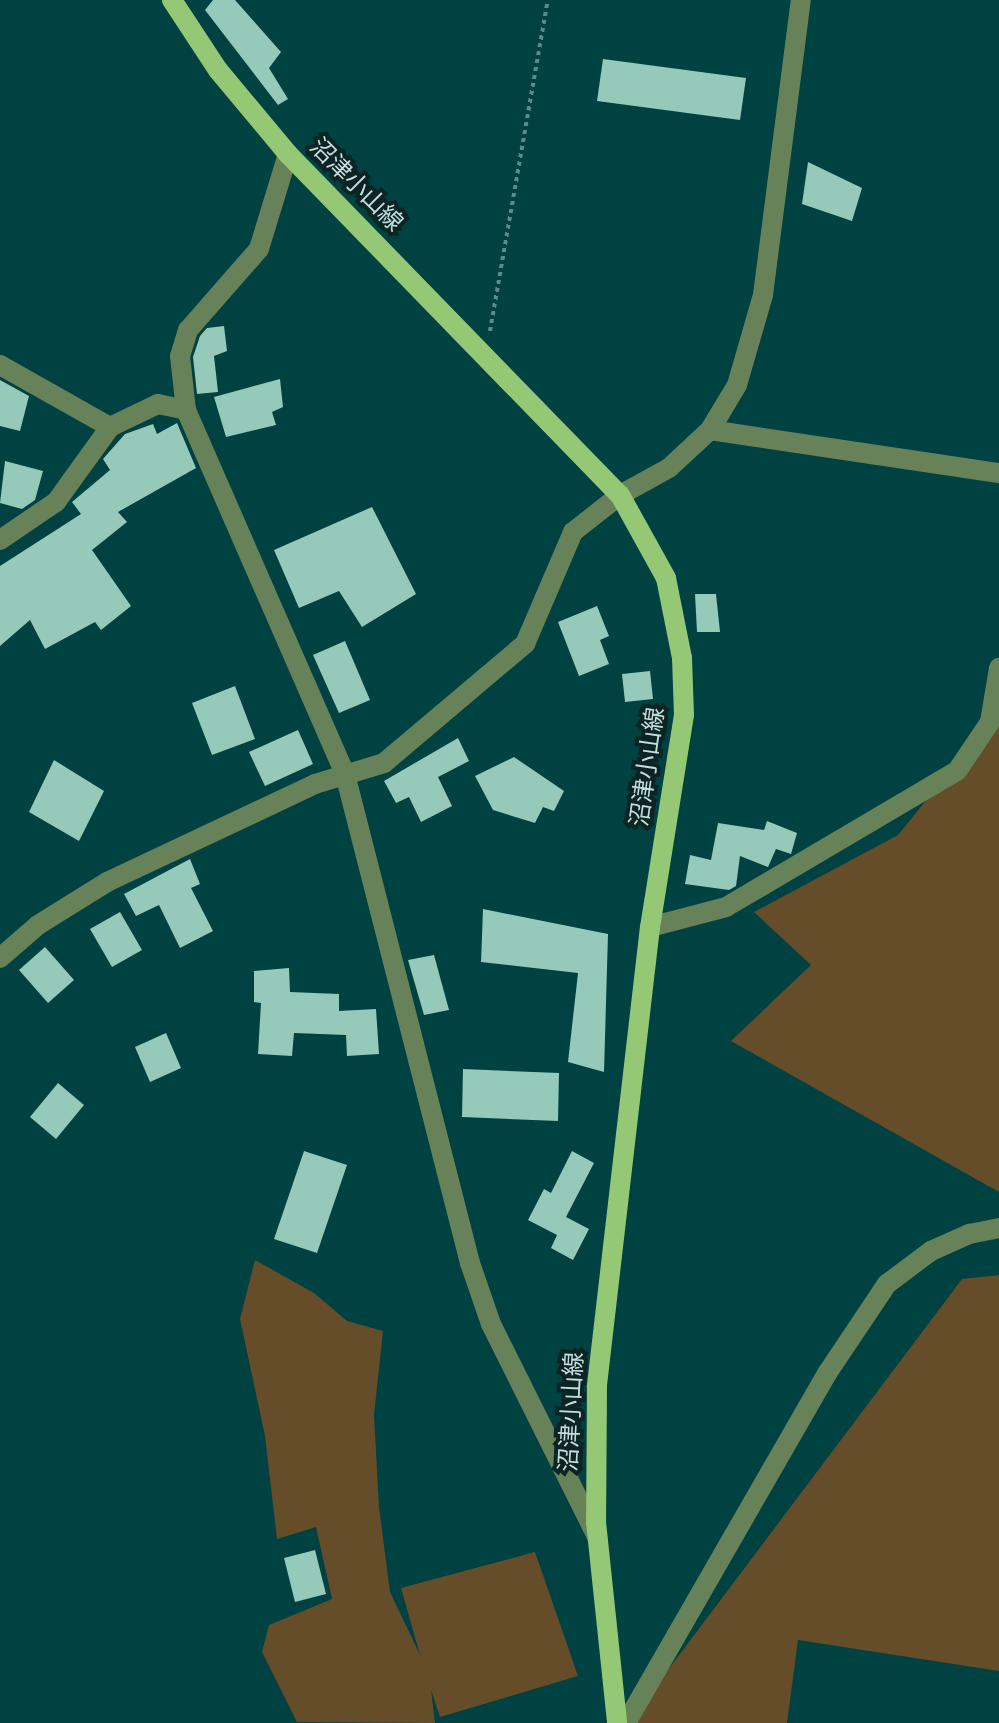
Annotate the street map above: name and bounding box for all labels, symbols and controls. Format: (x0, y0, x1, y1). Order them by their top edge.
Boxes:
street label: 沼津小山線 (303, 132, 409, 238)
street label: 沼津小山線 (625, 706, 671, 828)
street label: 沼津小山線 (554, 1351, 590, 1473)

